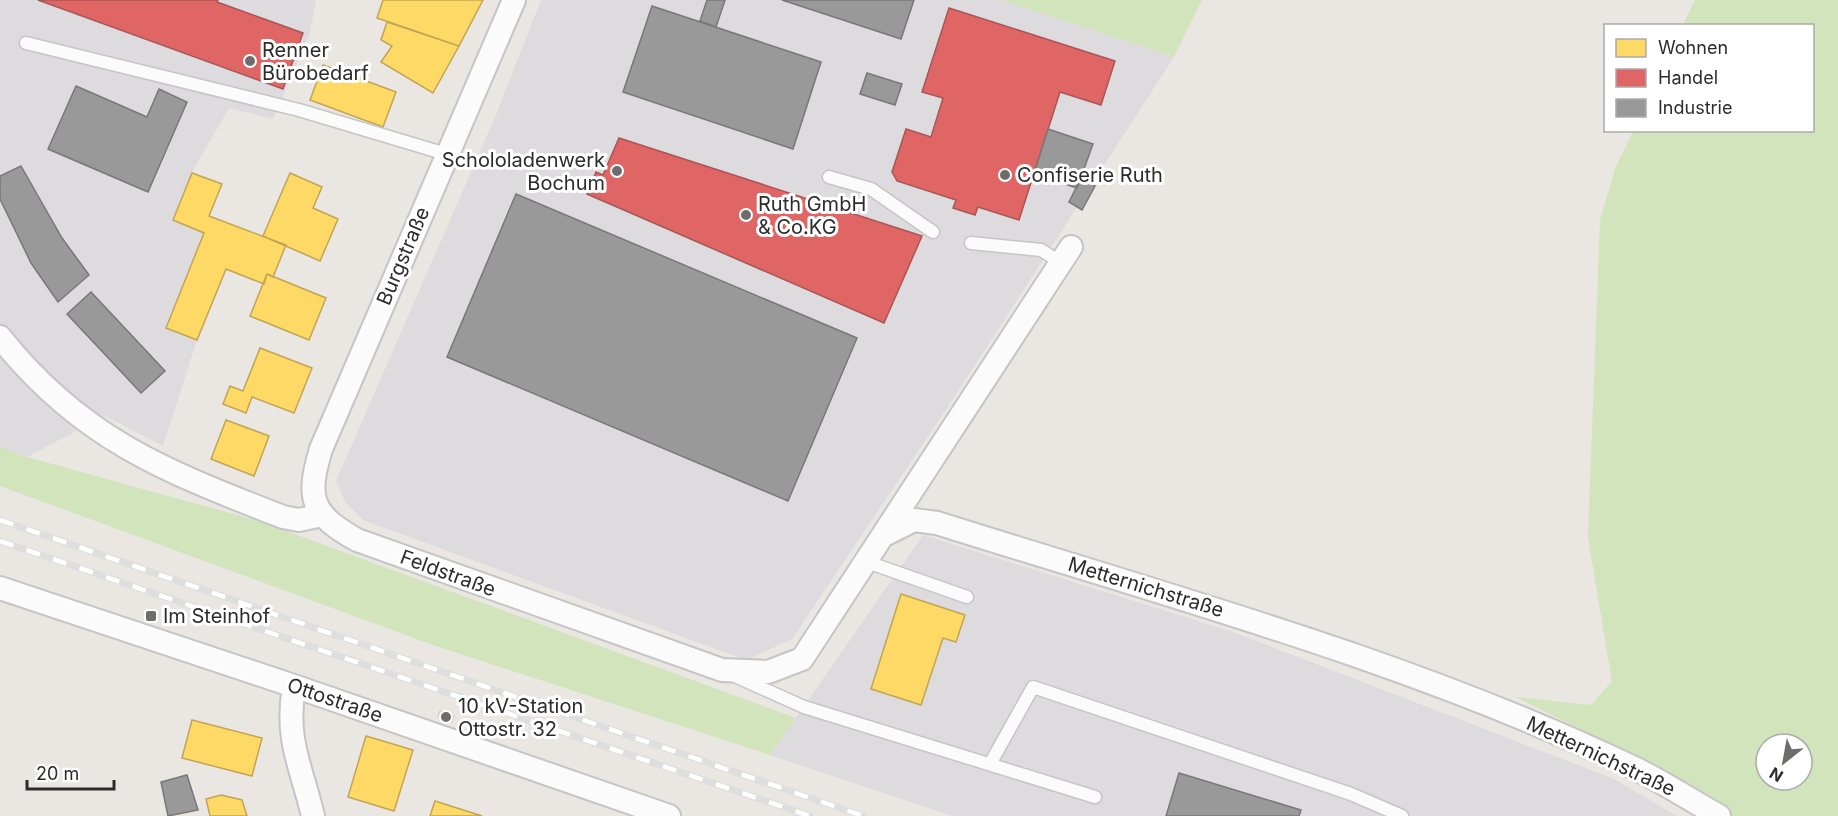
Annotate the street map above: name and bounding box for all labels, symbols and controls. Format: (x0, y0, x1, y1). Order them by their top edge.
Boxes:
legend (1604, 24, 1814, 132)
text: Wohnen (1658, 37, 1728, 58)
place label: Renner Bürobedarf (262, 38, 369, 85)
marker: Renner Bürobedarf (243, 54, 257, 68)
text: Handel (1658, 67, 1718, 88)
text: Industrie (1658, 97, 1732, 118)
place label: Schololadenwerk Bochum (442, 148, 605, 195)
place label: Confiserie Ruth (1017, 163, 1163, 187)
marker: Schololadenwerk Bochum (610, 164, 624, 178)
marker: Confiserie Ruth (998, 168, 1012, 182)
place label: Ruth GmbH & Co.KG (758, 192, 866, 239)
street label: Burgstraße (372, 203, 434, 309)
marker: Ruth GmbH & Co.KG (739, 208, 753, 222)
street label: Feldstraße (397, 545, 499, 601)
street label: Metternichstraße (1065, 552, 1227, 622)
place label: Im Steinhof (163, 604, 271, 628)
marker: Im Steinhof (144, 609, 158, 623)
street label: Ottostraße (284, 672, 386, 728)
place label: 10 kV-Station Ottostr. 32 (458, 694, 583, 741)
marker: 10 kV-Station Ottostr. 32 (439, 710, 453, 724)
street label: Metternichstraße (1523, 711, 1679, 801)
north arrow (1754, 732, 1814, 792)
scale bar (27, 753, 114, 791)
text: 20 m (36, 763, 79, 784)
text: N (1766, 763, 1787, 787)

